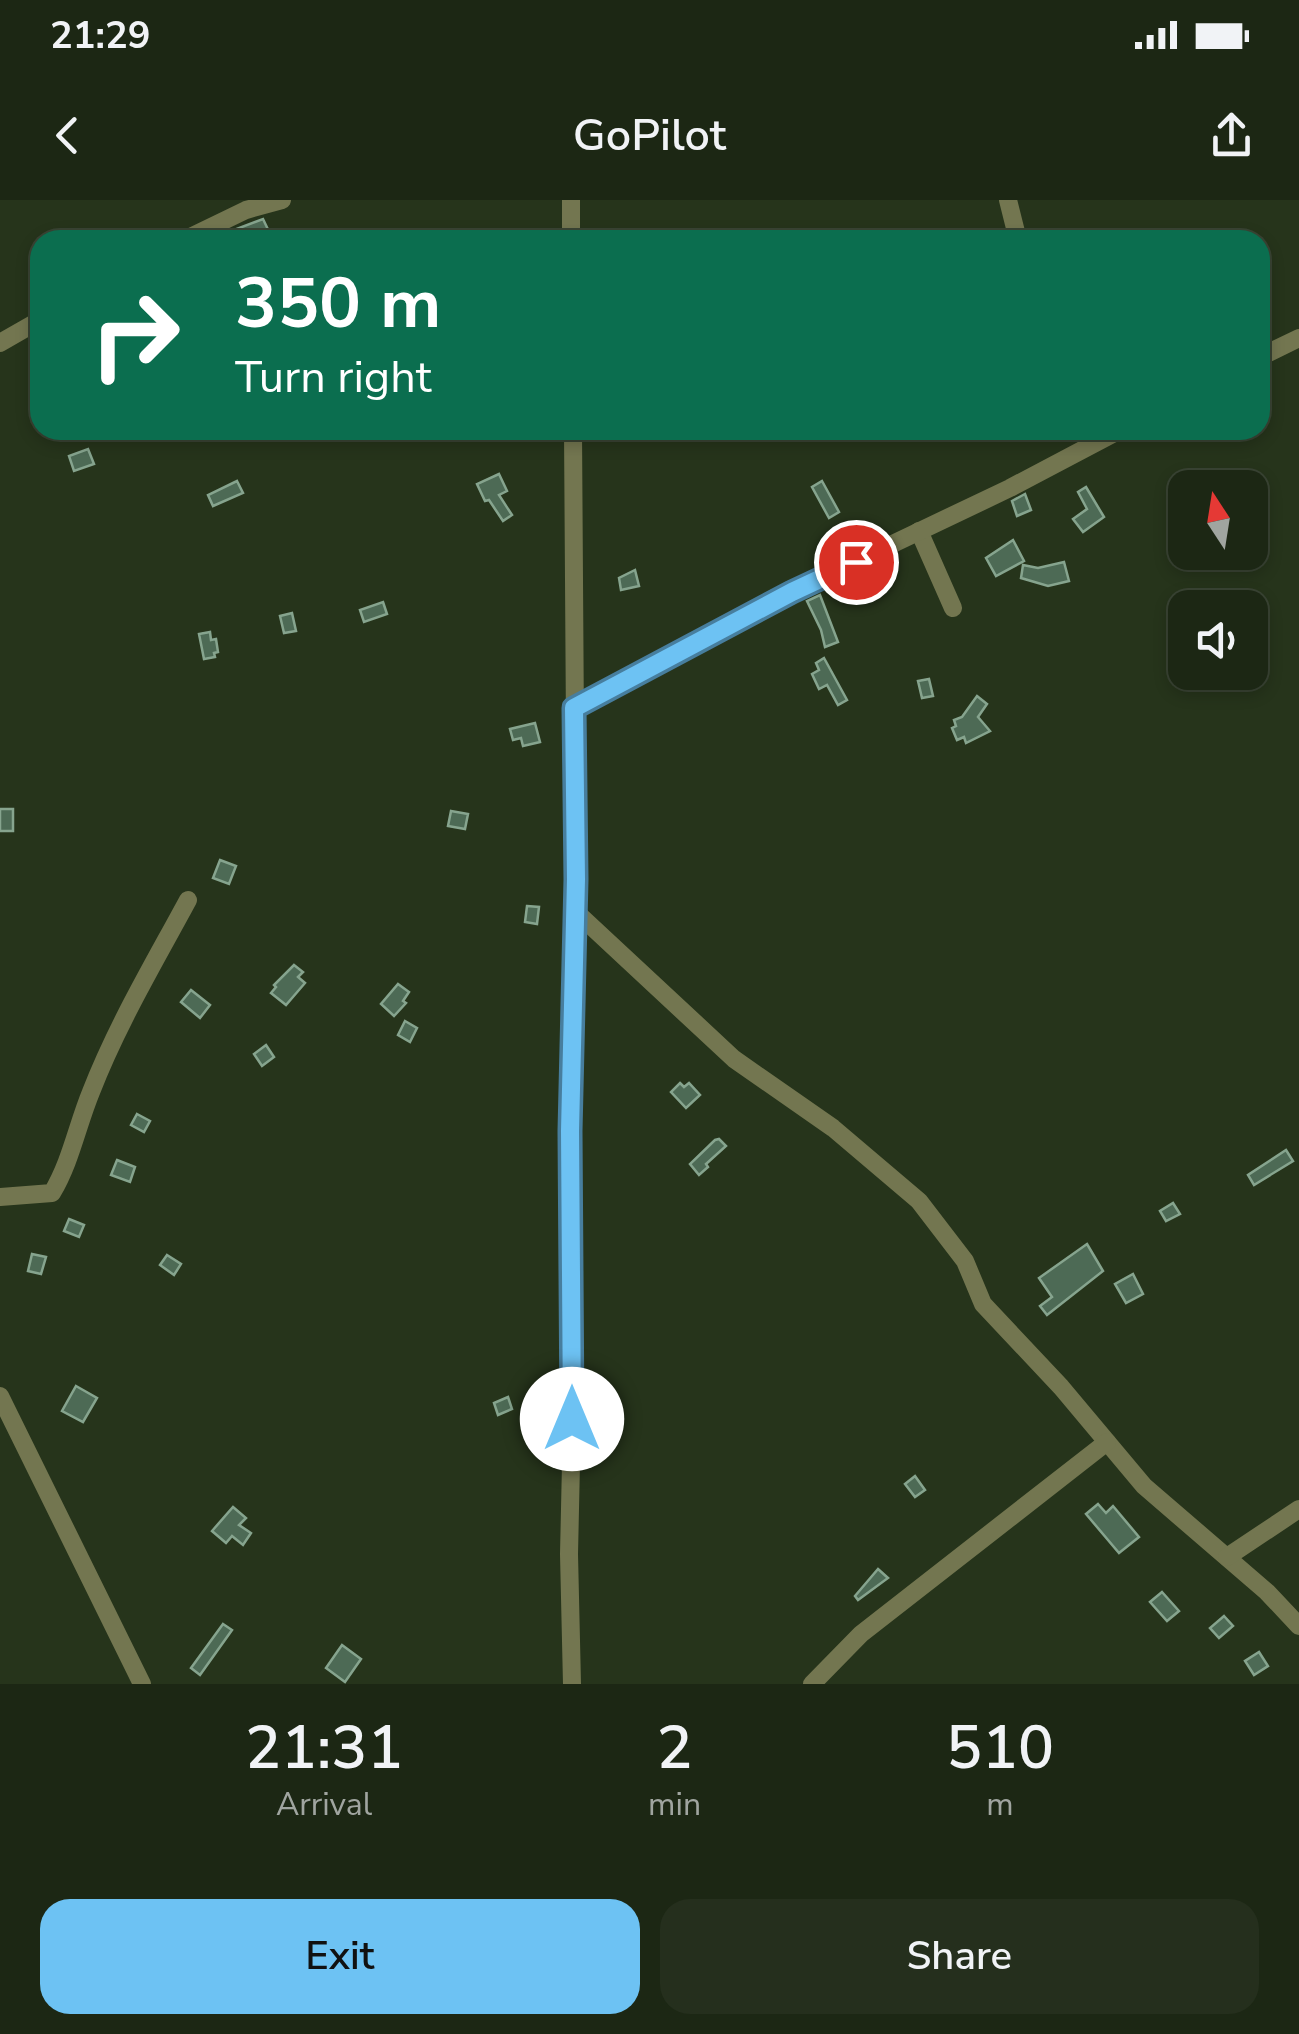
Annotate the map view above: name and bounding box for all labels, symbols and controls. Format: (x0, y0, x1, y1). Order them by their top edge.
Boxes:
text: 21:29 (50, 10, 151, 61)
text: GoPilot (573, 105, 726, 166)
icon: back (40, 108, 95, 163)
icon: share (1204, 108, 1259, 163)
text: 350 m (235, 256, 441, 352)
icon: right (70, 270, 200, 400)
text: Turn right (235, 347, 432, 408)
north arrow (1168, 470, 1268, 570)
map controls (1168, 470, 1268, 690)
pin (814, 520, 899, 605)
icon: arrive (829, 535, 884, 590)
button: sound (1168, 590, 1268, 690)
position arrow (520, 1367, 624, 1471)
text: 21:31 (245, 1707, 403, 1789)
text: 2 (657, 1707, 693, 1789)
text: 510 (946, 1707, 1054, 1789)
text: Arrival (276, 1783, 372, 1826)
text: min (648, 1783, 701, 1826)
text: m (986, 1783, 1014, 1826)
button: Exit (40, 1899, 640, 2014)
button: Share (660, 1899, 1259, 2014)

